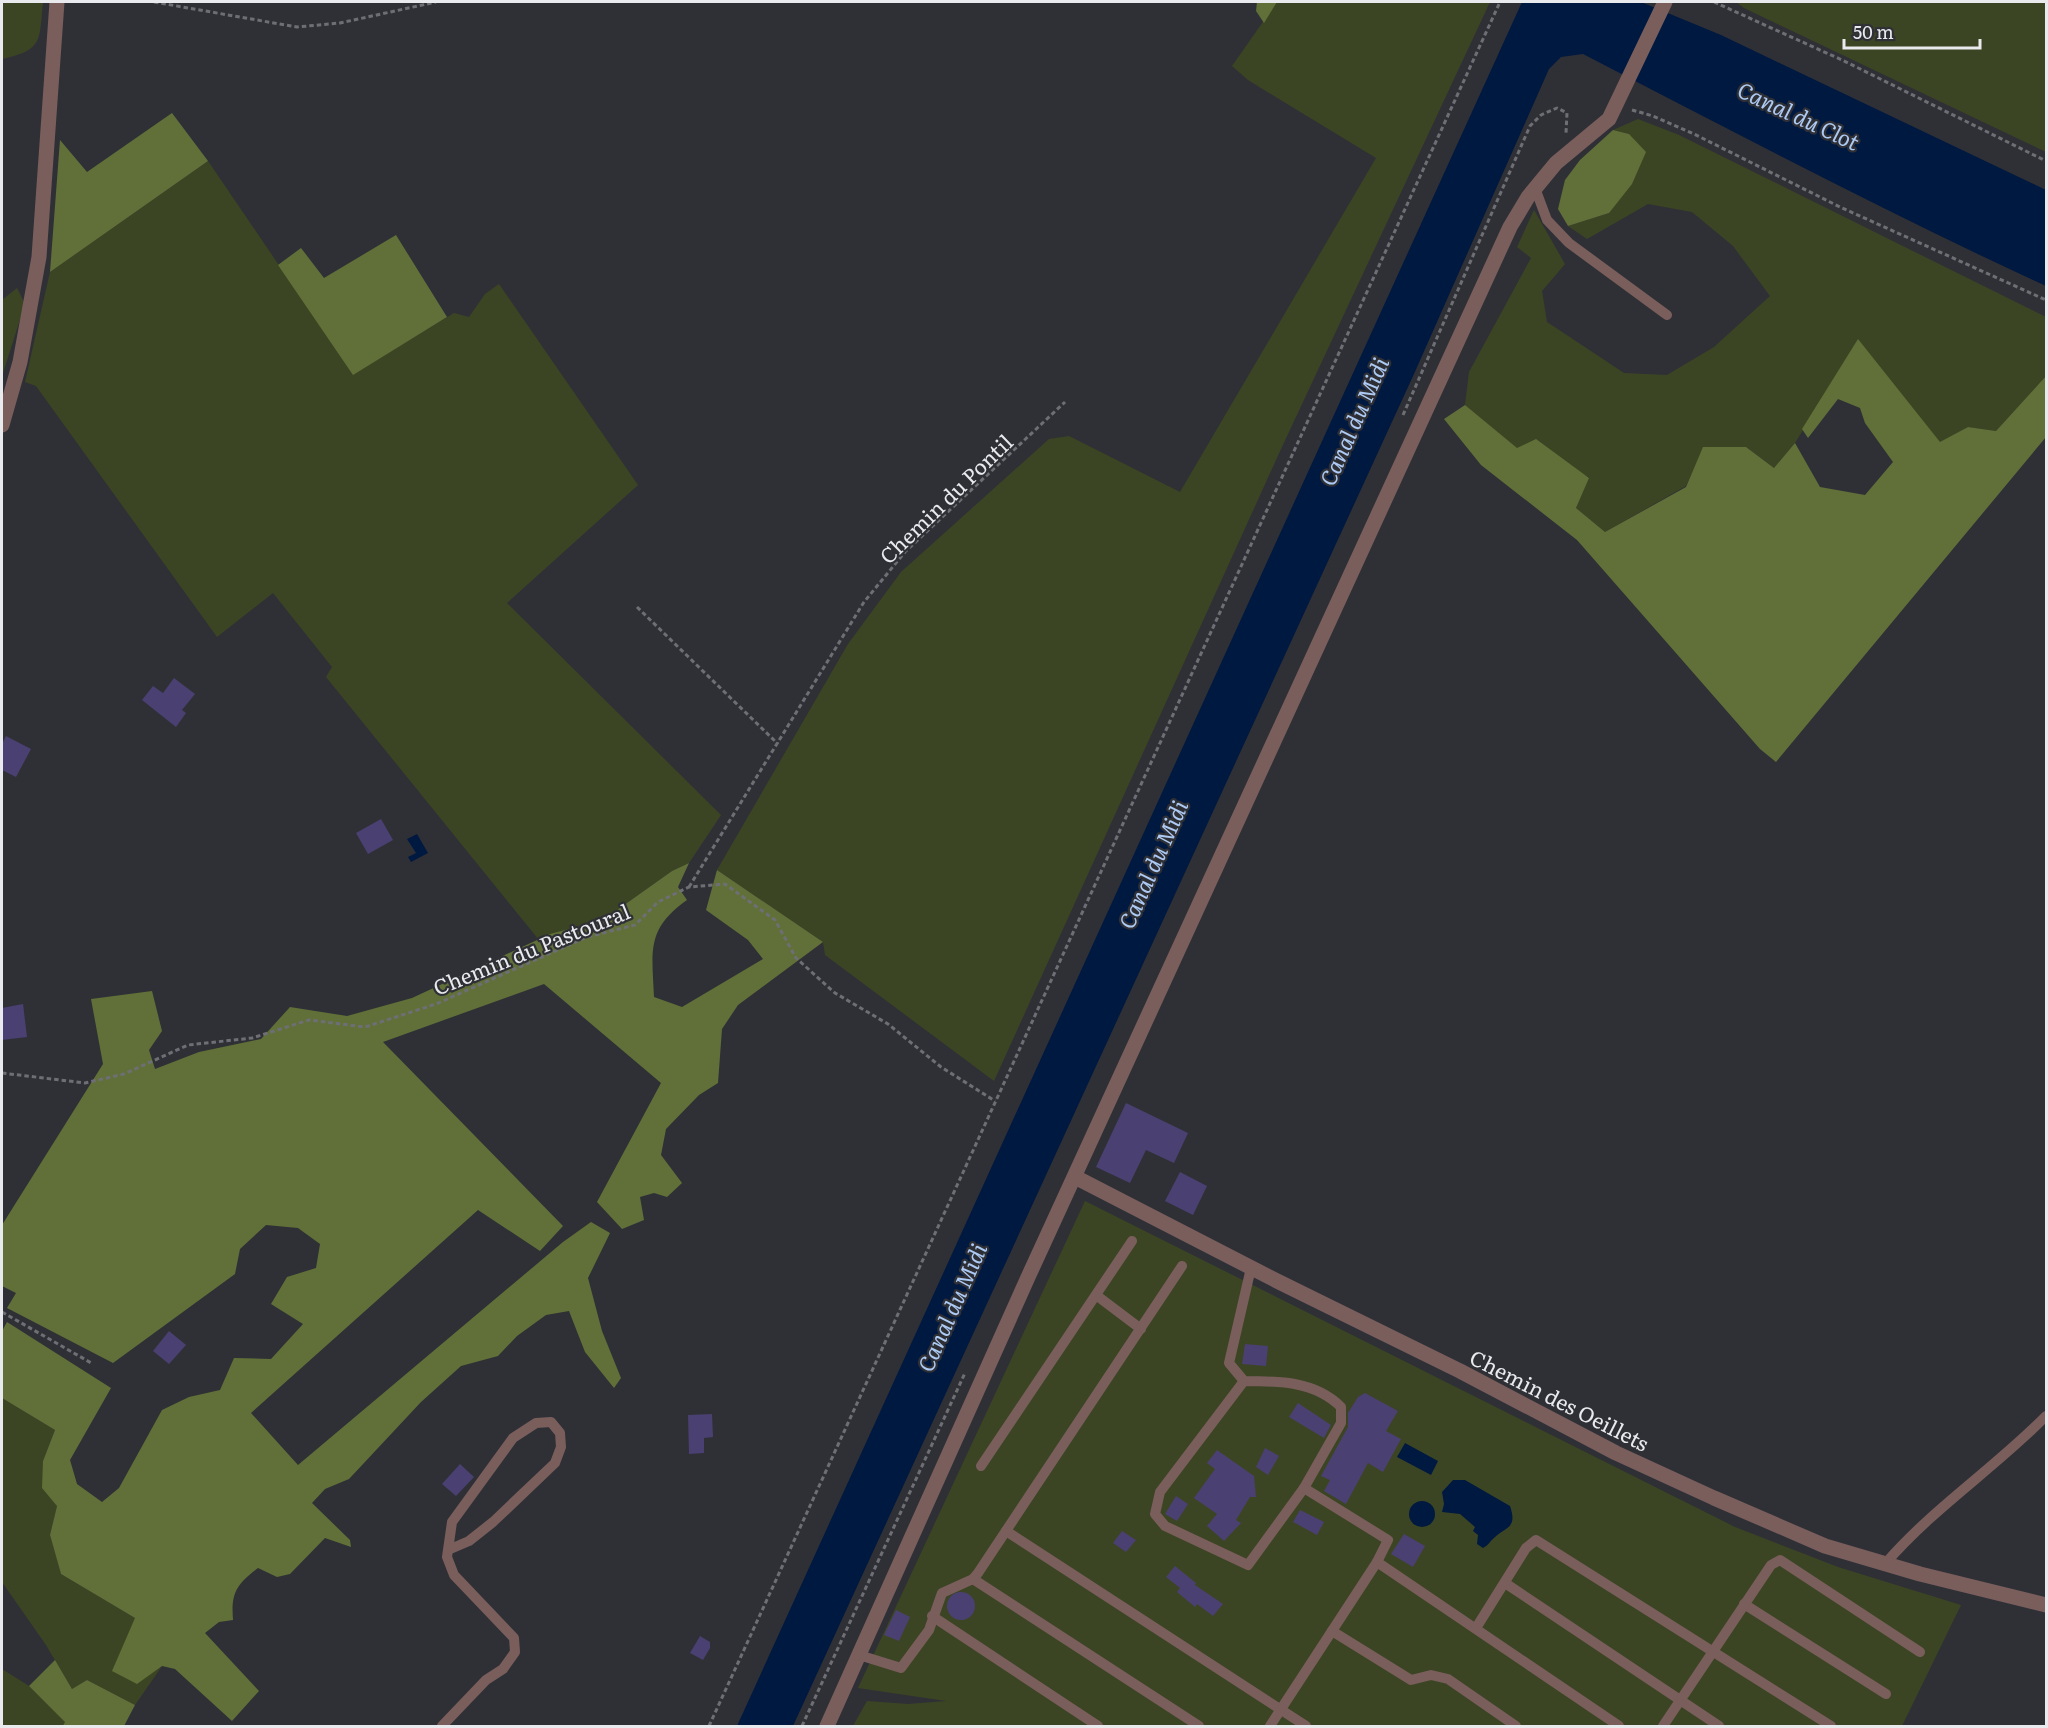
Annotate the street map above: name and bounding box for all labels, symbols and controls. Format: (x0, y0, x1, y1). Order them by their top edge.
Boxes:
scale bar (1844, 12, 1980, 50)
text: 50 m (1853, 18, 1894, 45)
water label: Canal du Clot (1733, 72, 1866, 158)
water label: Canal du Midi (1310, 351, 1396, 491)
street label: Chemin du Pontil (871, 426, 1019, 570)
water label: Canal du Midi (1109, 794, 1195, 934)
street label: Chemin du Pastoural (428, 894, 634, 1002)
water label: Canal du Midi (908, 1237, 994, 1377)
street label: Chemin des Oeillets (1465, 1340, 1655, 1458)

